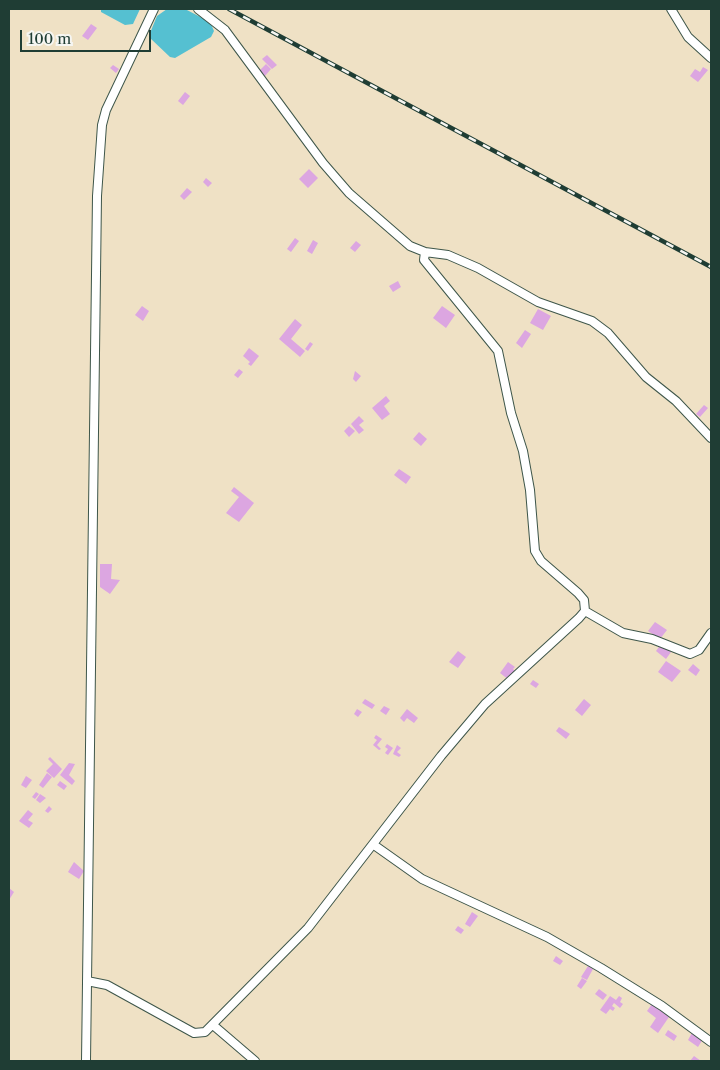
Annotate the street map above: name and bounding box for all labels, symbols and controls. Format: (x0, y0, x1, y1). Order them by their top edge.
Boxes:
scale bar (22, 20, 154, 52)
text: 100 m (28, 29, 71, 48)

